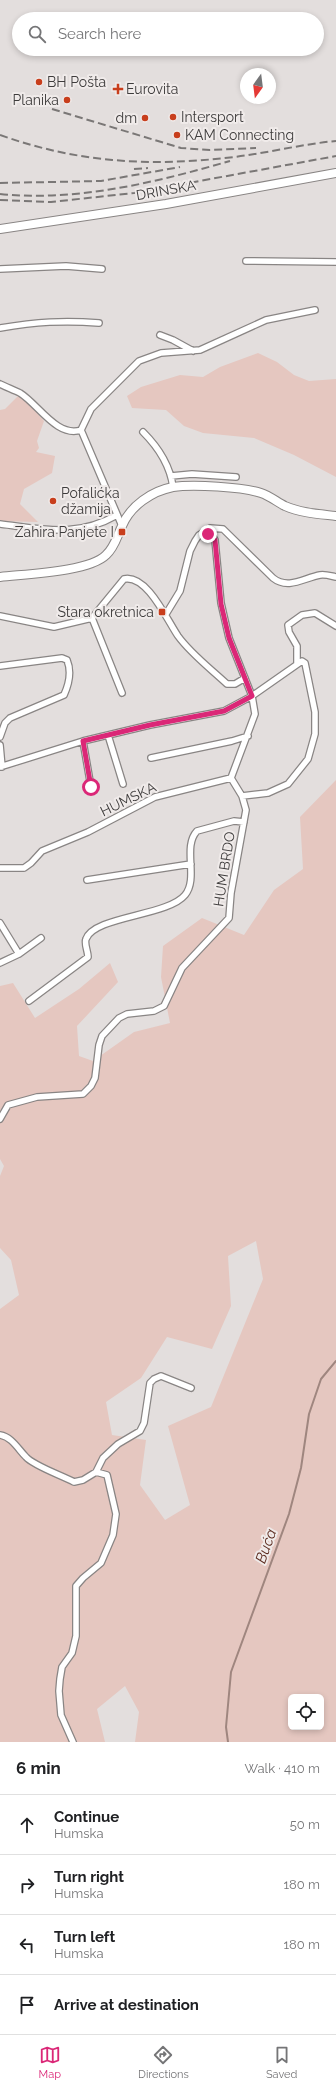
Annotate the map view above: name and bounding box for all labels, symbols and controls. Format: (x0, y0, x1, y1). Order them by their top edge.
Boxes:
search box (12, 12, 324, 56)
icon: search (26, 23, 48, 45)
text: Search here (58, 25, 141, 43)
north arrow (240, 68, 276, 104)
place label: BH Pošta (47, 74, 106, 90)
marker: BH Pošta (34, 77, 44, 87)
place label: Eurovita (126, 81, 178, 97)
marker: Eurovita (113, 84, 123, 94)
place label: Planika (13, 92, 59, 108)
marker: Planika (62, 95, 72, 105)
place label: Intersport (181, 109, 244, 125)
place label: dm (115, 110, 137, 126)
marker: Intersport (168, 112, 178, 122)
marker: dm (140, 113, 150, 123)
place label: KAM Connecting (185, 127, 294, 143)
marker: KAM Connecting (172, 130, 182, 140)
street label: DRINSKA (135, 177, 198, 203)
place label: Pofalićka džamija (61, 485, 120, 517)
marker: Pofalićka džamija (48, 496, 58, 506)
place label: Zahira Panjete I (15, 524, 114, 540)
route end (199, 525, 217, 543)
marker: Zahira Panjete I (117, 527, 127, 537)
place label: Stara okretnica (57, 604, 154, 620)
marker: Stara okretnica (157, 607, 167, 617)
route start (82, 778, 100, 796)
street label: HUMSKA (97, 778, 159, 819)
street label: HUM BRDO (210, 830, 238, 908)
water label: Buća (252, 1526, 280, 1565)
map controls (288, 1694, 324, 1730)
button: locate (288, 1694, 324, 1730)
text: 6 min (16, 1758, 61, 1778)
text: Walk · 410 m (245, 1761, 320, 1776)
text: Continue (54, 1808, 119, 1826)
icon: ahead (16, 1814, 38, 1836)
text: 50 m (290, 1817, 320, 1832)
text: Humska (54, 1826, 104, 1841)
text: Turn right (54, 1868, 124, 1886)
icon: right (16, 1874, 38, 1896)
text: 180 m (284, 1877, 320, 1892)
text: Humska (54, 1886, 104, 1901)
text: Turn left (54, 1928, 115, 1946)
icon: left (16, 1934, 38, 1956)
text: 180 m (284, 1937, 320, 1952)
text: Humska (54, 1946, 104, 1961)
icon: arrive (16, 1994, 38, 2016)
text: Arrive at destination (54, 1996, 199, 2014)
tab: Map (39, 2044, 61, 2081)
tab: Directions (138, 2044, 189, 2081)
tab: Saved (266, 2044, 297, 2081)

